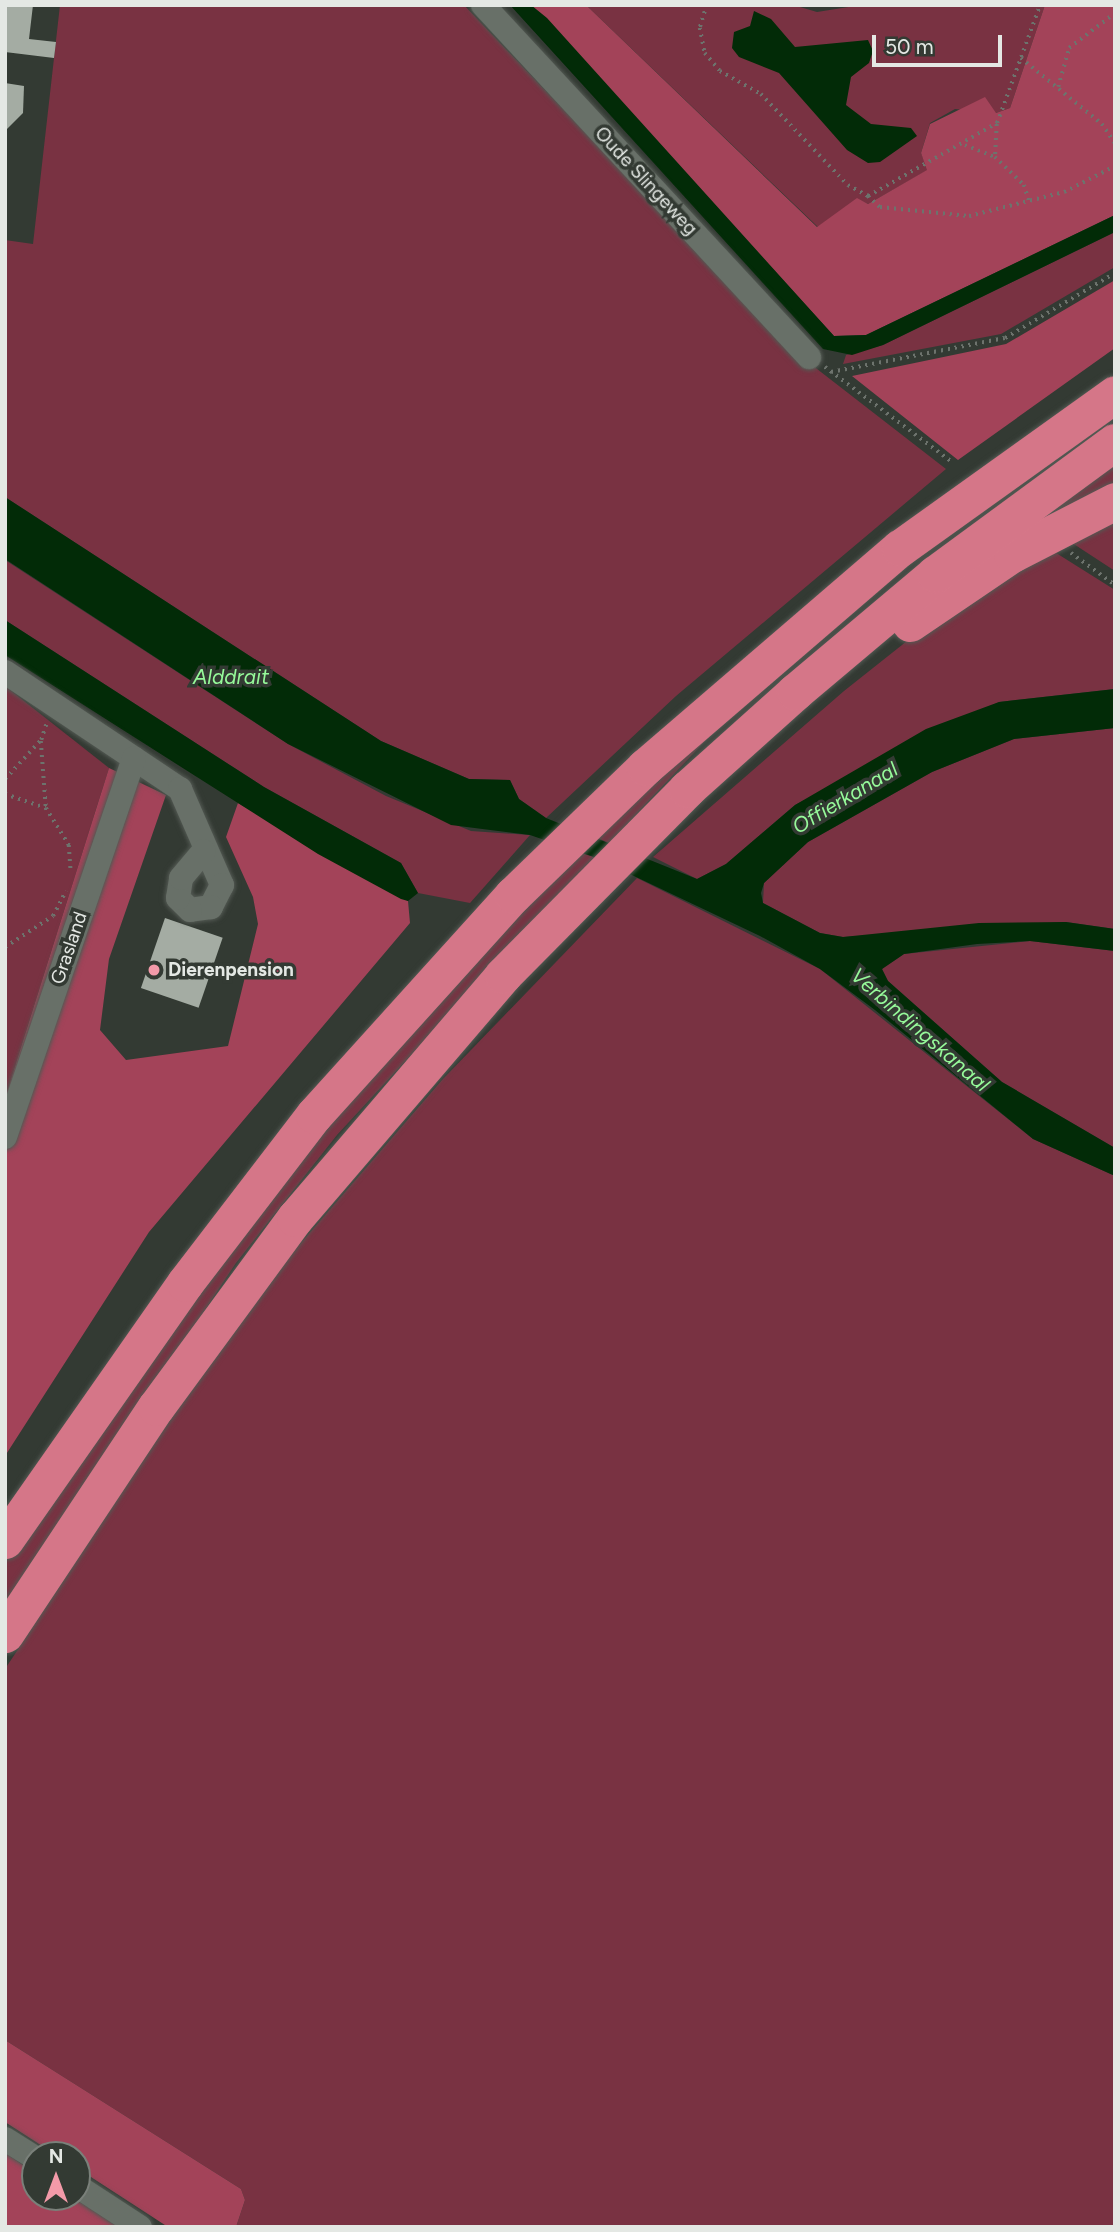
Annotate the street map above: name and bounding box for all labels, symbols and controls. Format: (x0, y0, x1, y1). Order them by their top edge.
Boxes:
scale bar (875, 21, 1004, 65)
text: 50 m (885, 34, 934, 59)
street label: Oude Slingeweg (590, 122, 702, 240)
water label: Alddrait (193, 664, 269, 690)
water label: Offierkanaal (788, 757, 902, 839)
street label: Grasland (46, 909, 92, 987)
place label: Dierenpension (168, 959, 294, 981)
marker: Dierenpension (146, 962, 162, 978)
water label: Verbindingskanaal (845, 963, 995, 1097)
north arrow (21, 2141, 91, 2211)
text: N (49, 2145, 63, 2168)

